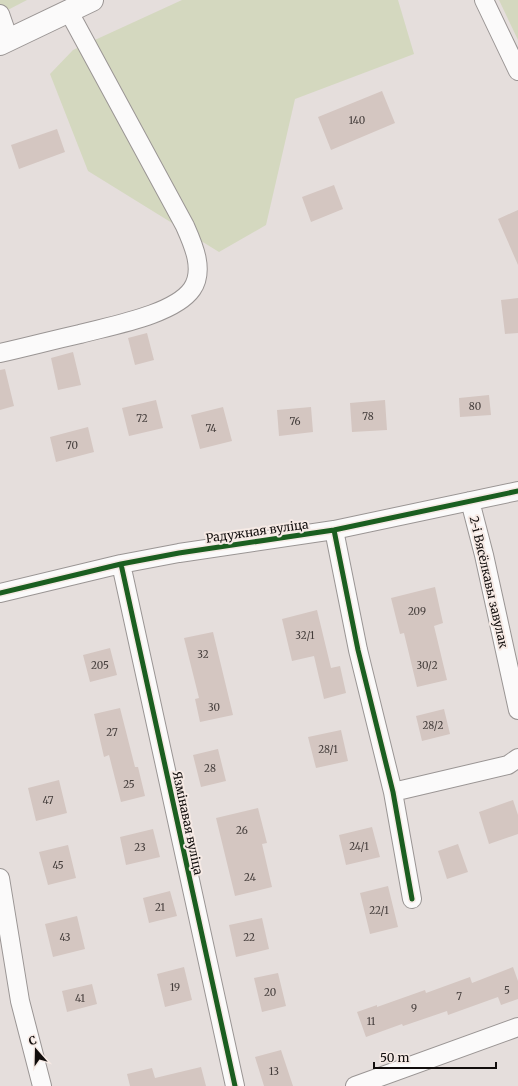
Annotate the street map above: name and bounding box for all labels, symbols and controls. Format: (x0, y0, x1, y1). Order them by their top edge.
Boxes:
house number: 140 (349, 114, 365, 127)
house number: 80 (469, 400, 481, 413)
house number: 78 (362, 410, 374, 423)
house number: 72 (136, 412, 148, 425)
house number: 76 (289, 415, 301, 428)
house number: 74 (206, 422, 217, 435)
house number: 70 (66, 439, 78, 452)
street label: 2-і Вясёлкавы завулак (467, 515, 512, 650)
street label: Радужная вуліца (205, 516, 310, 546)
house number: 209 (408, 605, 426, 618)
house number: 32/1 (295, 629, 315, 642)
house number: 32 (197, 648, 209, 661)
house number: 205 (91, 659, 109, 672)
house number: 30/2 (416, 659, 438, 672)
house number: 30 (208, 701, 220, 714)
house number: 28/2 (422, 719, 444, 732)
house number: 27 (106, 726, 118, 739)
house number: 28/1 (318, 743, 338, 756)
house number: 28 (204, 762, 216, 775)
street label: Язмінавая вуліца (170, 770, 206, 877)
house number: 25 (123, 778, 135, 791)
house number: 47 (43, 794, 54, 807)
house number: 26 (236, 824, 248, 837)
house number: 24/1 (349, 840, 369, 853)
house number: 23 (134, 841, 146, 854)
house number: 45 (52, 859, 64, 872)
house number: 24 (244, 871, 256, 884)
house number: 21 (155, 901, 166, 914)
house number: 22/1 (369, 904, 389, 917)
house number: 43 (59, 931, 71, 944)
house number: 22 (243, 931, 255, 944)
house number: 19 (170, 981, 180, 994)
house number: 5 (504, 984, 510, 997)
house number: 20 (264, 986, 276, 999)
house number: 7 (456, 990, 462, 1003)
house number: 41 (75, 992, 85, 1005)
house number: 9 (411, 1002, 417, 1015)
house number: 11 (367, 1015, 376, 1028)
north arrow (16, 1030, 56, 1070)
text: С (27, 1033, 38, 1048)
scale bar (374, 1044, 496, 1070)
text: 50 m (380, 1050, 409, 1065)
house number: 13 (269, 1065, 279, 1078)

